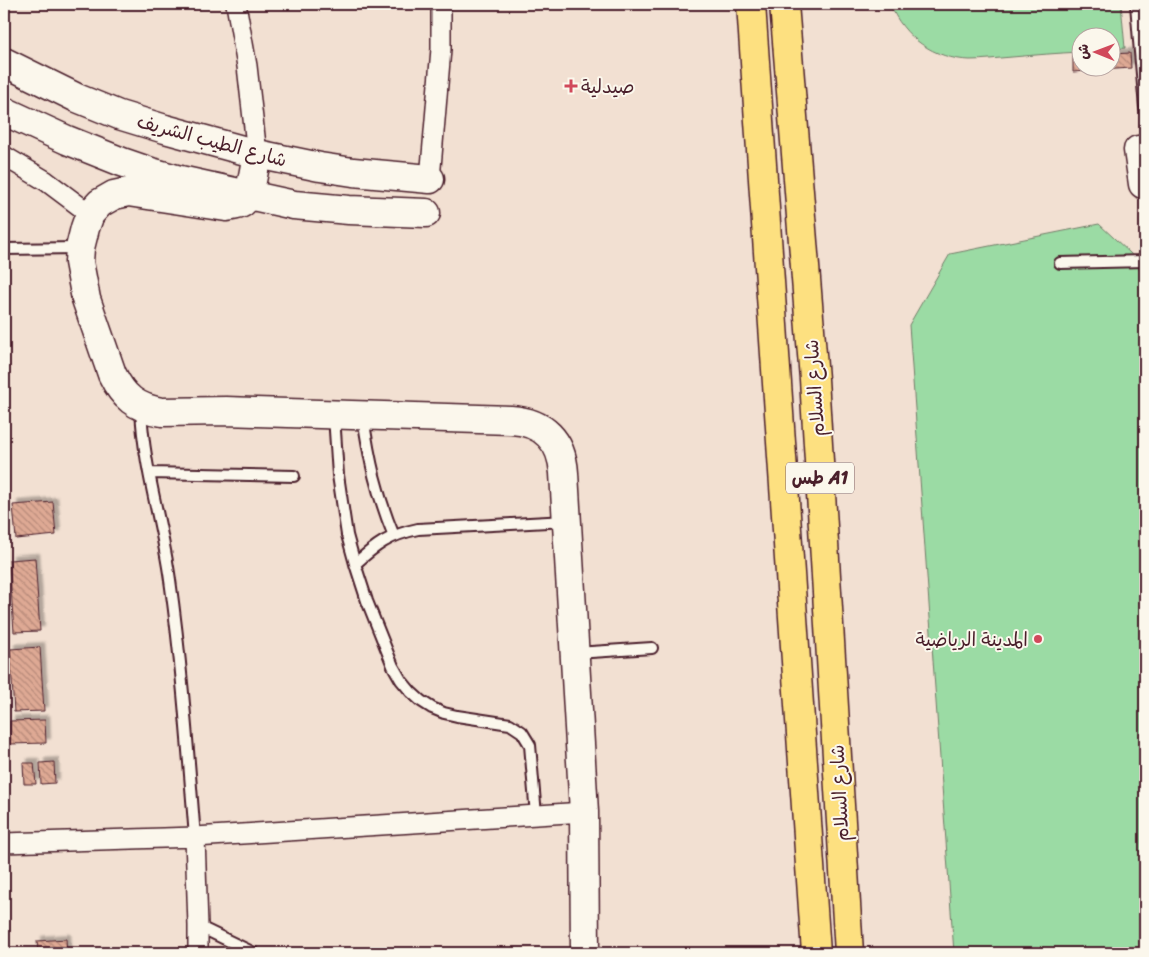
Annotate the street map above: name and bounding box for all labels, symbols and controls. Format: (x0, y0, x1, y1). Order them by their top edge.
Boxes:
north arrow (1072, 28, 1122, 78)
text: ش (1071, 44, 1096, 60)
place label: صيدلية (581, 70, 634, 103)
marker: صيدلية (565, 80, 577, 92)
street label: شارع الطيب الشريف (133, 105, 291, 176)
street label: شارع السلام (795, 338, 834, 437)
road number: طس A1 (786, 462, 854, 493)
place label: المدينة الرياضية (915, 623, 1028, 656)
marker: المدينة الرياضية (1032, 633, 1044, 645)
street label: شارع السلام (820, 744, 859, 842)

